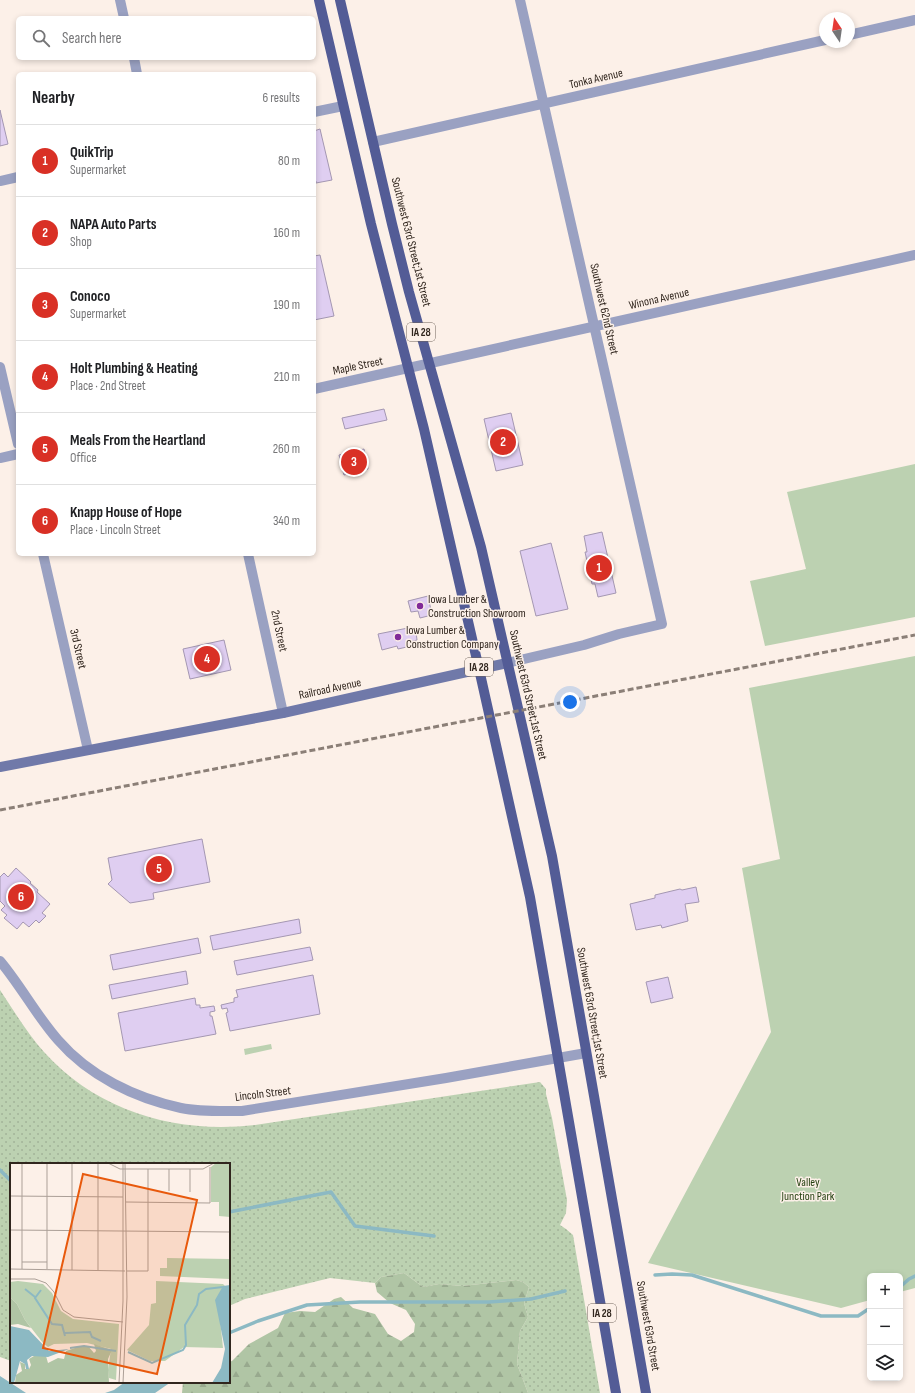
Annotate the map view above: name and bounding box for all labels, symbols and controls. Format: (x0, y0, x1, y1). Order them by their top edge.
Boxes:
north arrow (819, 12, 855, 48)
search box (16, 16, 316, 60)
icon: search (30, 27, 52, 49)
text: Search here (62, 29, 122, 48)
street label: Tonka Avenue (568, 66, 624, 92)
text: Nearby (32, 88, 75, 108)
text: 6 results (262, 90, 300, 106)
text: QuikTrip (70, 143, 114, 162)
text: 1 (42, 153, 48, 169)
text: 80 m (278, 153, 300, 169)
text: Supermarket (70, 162, 126, 178)
street label: Southwest 63rd Street;1st Street (388, 176, 434, 309)
text: NAPA Auto Parts (70, 215, 157, 234)
text: 2 (42, 225, 48, 241)
text: 160 m (274, 225, 300, 241)
text: Shop (70, 234, 92, 250)
street label: Southwest 62nd Street (586, 262, 622, 356)
street label: Winona Avenue (628, 285, 691, 313)
text: Conoco (70, 287, 110, 306)
text: 3 (42, 297, 48, 313)
text: 190 m (273, 297, 300, 313)
text: Supermarket (70, 306, 126, 322)
road number: IA 28 (407, 323, 435, 341)
street label: Maple Street (331, 353, 385, 379)
text: Holt Plumbing & Heating (70, 359, 198, 378)
text: 4 (42, 369, 48, 385)
text: 210 m (274, 369, 300, 385)
text: Place · 2nd Street (70, 378, 146, 394)
pin: 2 (490, 427, 516, 457)
text: Meals From the Heartland (70, 431, 206, 450)
text: 5 (42, 441, 48, 457)
text: 260 m (273, 441, 300, 457)
pin: 3 (341, 447, 367, 477)
text: Office (70, 450, 97, 466)
text: Knapp House of Hope (70, 503, 182, 522)
text: 6 (42, 513, 48, 529)
text: 340 m (273, 513, 300, 529)
text: Place · Lincoln Street (70, 522, 161, 538)
pin: 1 (586, 553, 612, 583)
place label: Iowa Lumber & Construction Showroom (428, 592, 526, 621)
marker: Iowa Lumber & Construction Showroom (415, 601, 425, 611)
street label: 2nd Street (267, 609, 291, 654)
place label: Iowa Lumber & Construction Company (406, 623, 499, 652)
street label: 3rd Street (66, 628, 90, 671)
street label: Southwest 63rd Street;1st Street (506, 629, 550, 762)
marker: Iowa Lumber & Construction Company (393, 632, 403, 642)
pin: 4 (194, 644, 220, 674)
road number: IA 28 (465, 658, 493, 676)
street label: Railroad Avenue (297, 675, 363, 703)
your location (560, 692, 580, 712)
pin: 5 (146, 854, 172, 884)
pin: 6 (8, 882, 34, 912)
street label: Southwest 63rd Street;1st Street (573, 946, 611, 1080)
street label: Lincoln Street (234, 1083, 292, 1105)
inset map (10, 1163, 230, 1383)
park label: Valley Junction Park (781, 1175, 835, 1204)
map controls (867, 1273, 903, 1381)
button: + (867, 1273, 903, 1309)
street label: Southwest 63rd Street (633, 1280, 663, 1372)
road number: IA 28 (588, 1304, 616, 1322)
button: − (867, 1309, 903, 1345)
button: layers (867, 1345, 903, 1381)

